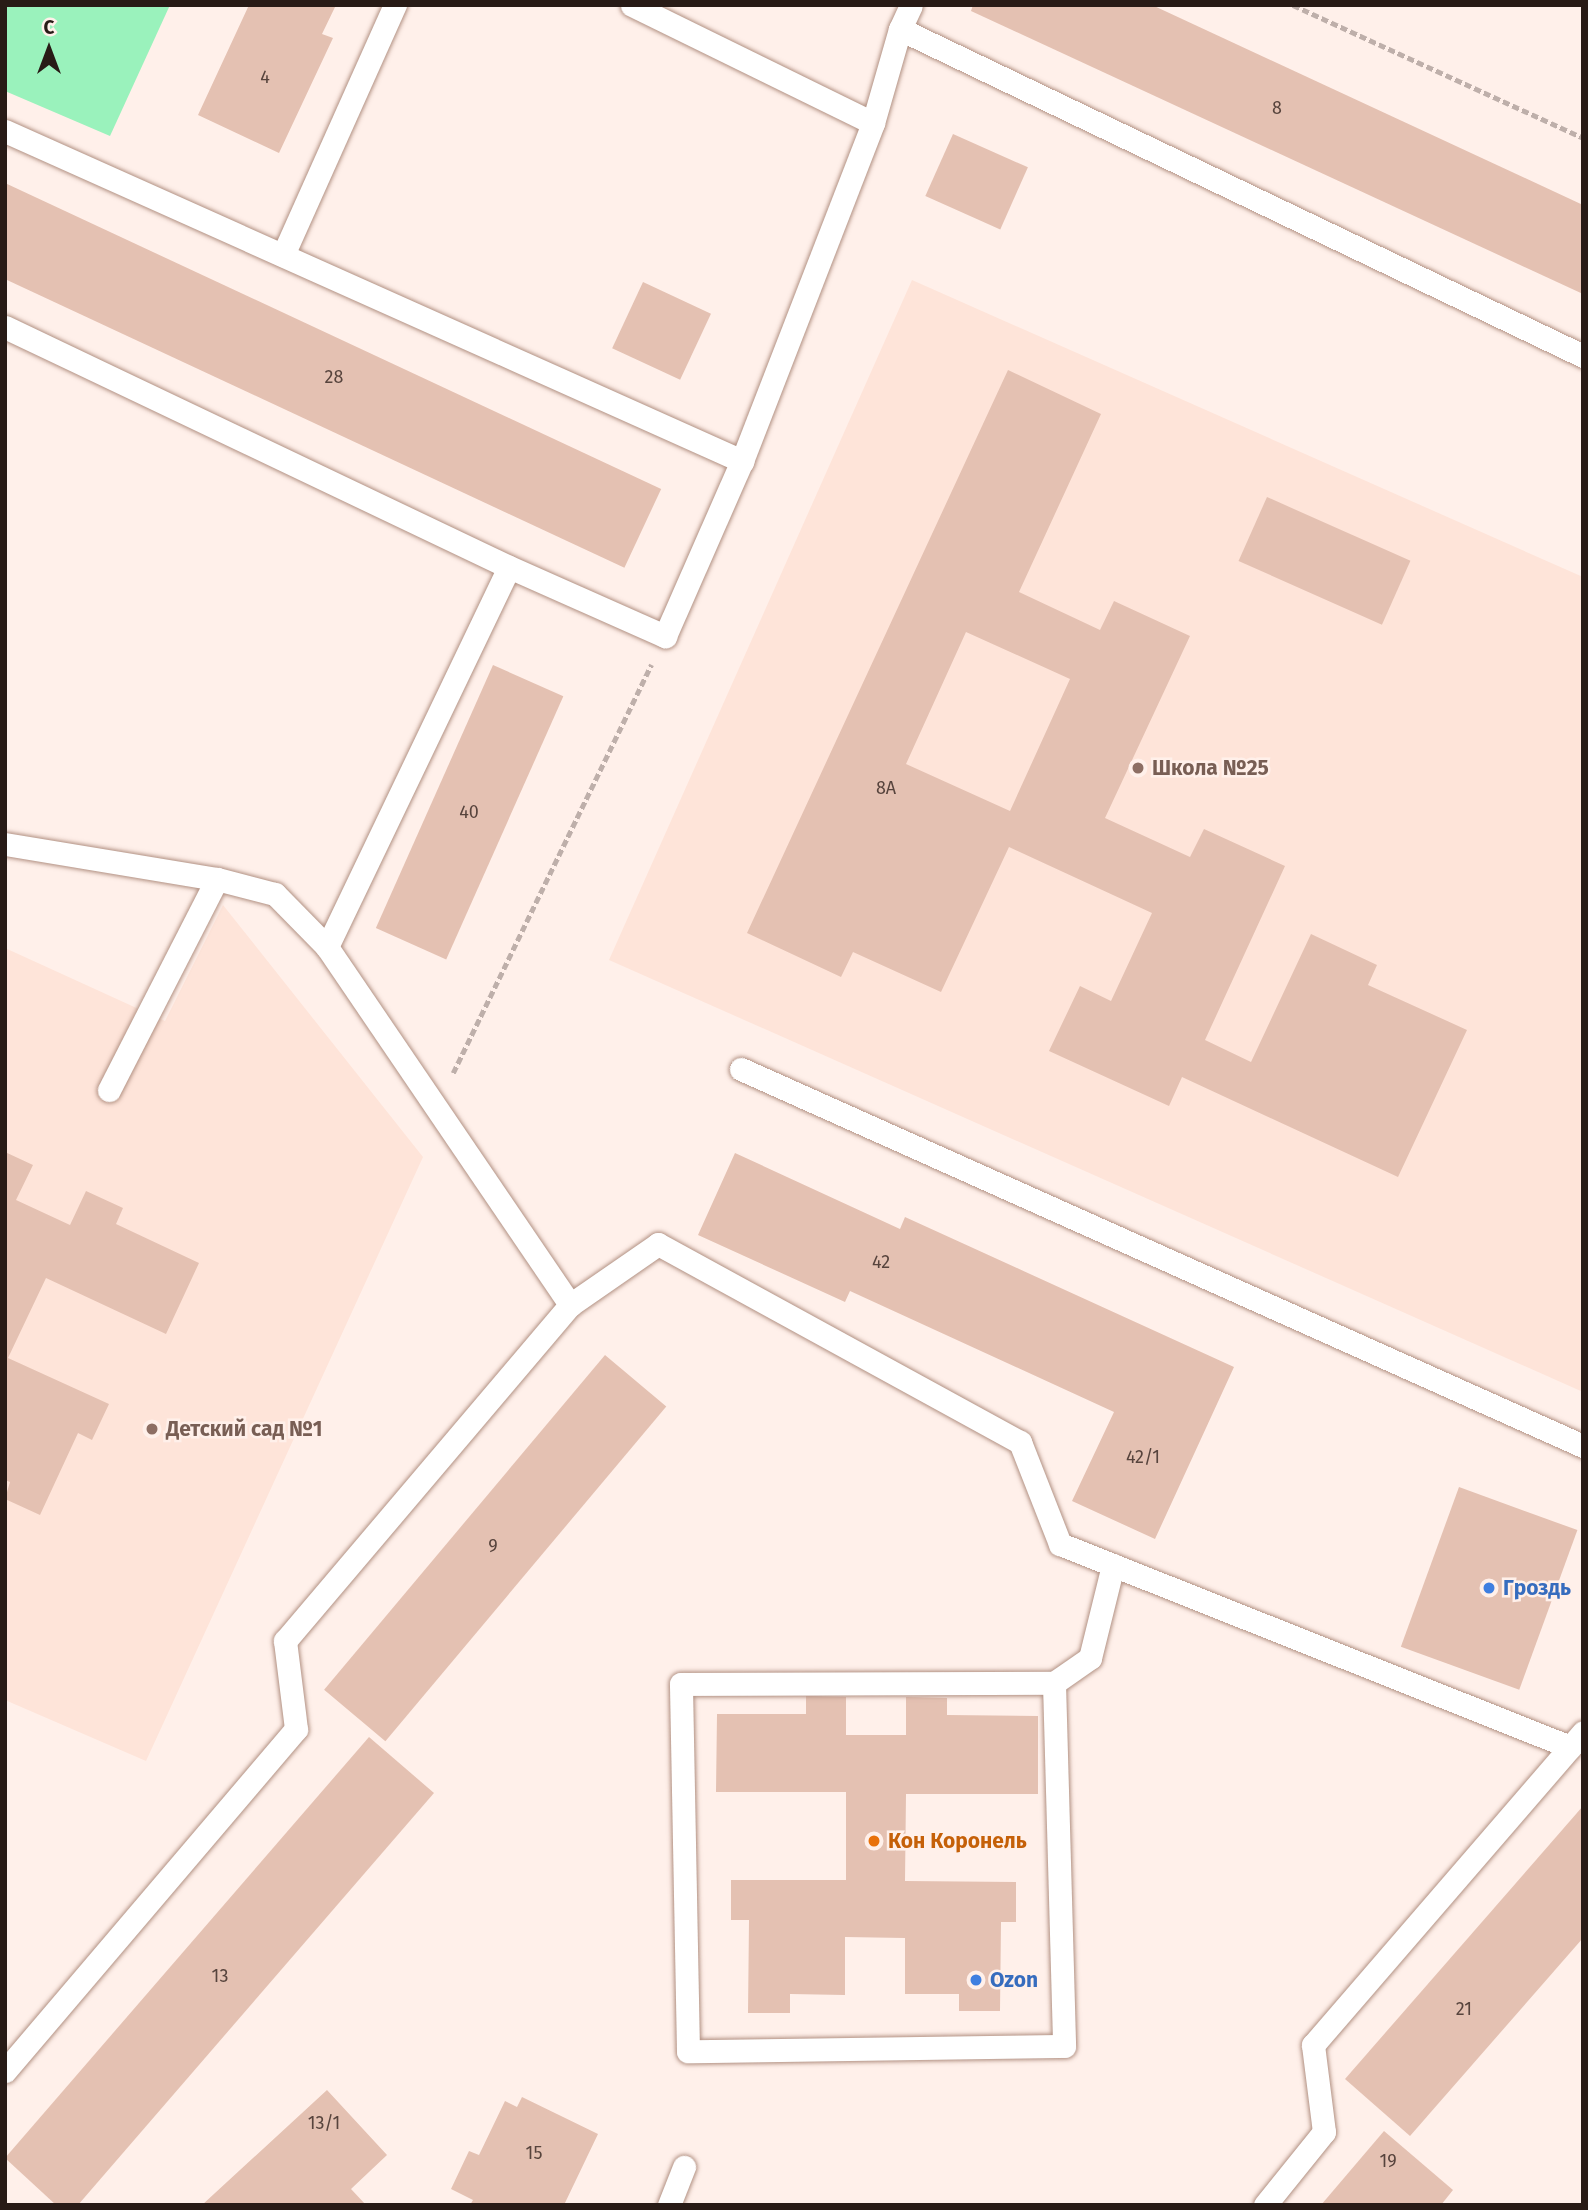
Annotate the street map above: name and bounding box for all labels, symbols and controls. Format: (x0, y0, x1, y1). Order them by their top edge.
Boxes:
north arrow (14, 14, 84, 84)
text: С (44, 16, 54, 39)
house number: 4 (260, 66, 270, 88)
house number: 8 (1272, 97, 1282, 119)
house number: 28 (325, 366, 343, 388)
place label: Школа №25 (1152, 755, 1269, 781)
marker: Школа №25 (1130, 760, 1146, 776)
house number: 8А (876, 777, 896, 799)
house number: 40 (459, 801, 479, 823)
house number: 42 (872, 1251, 890, 1273)
place label: Детский сад №1 (166, 1416, 323, 1442)
marker: Детский сад №1 (144, 1421, 160, 1437)
house number: 42/1 (1126, 1446, 1160, 1468)
house number: 9 (488, 1535, 498, 1557)
place label: Гроздь (1503, 1575, 1571, 1601)
marker: Гроздь (1481, 1580, 1497, 1596)
place label: Кон Коронель (888, 1828, 1027, 1854)
marker: Кон Коронель (866, 1833, 882, 1849)
house number: 13 (212, 1965, 228, 1987)
place label: Ozon (990, 1967, 1038, 1993)
marker: Ozon (968, 1972, 984, 1988)
house number: 21 (1456, 1998, 1472, 2020)
house number: 13/1 (308, 2112, 340, 2134)
house number: 15 (526, 2142, 542, 2164)
house number: 19 (1379, 2150, 1397, 2172)

